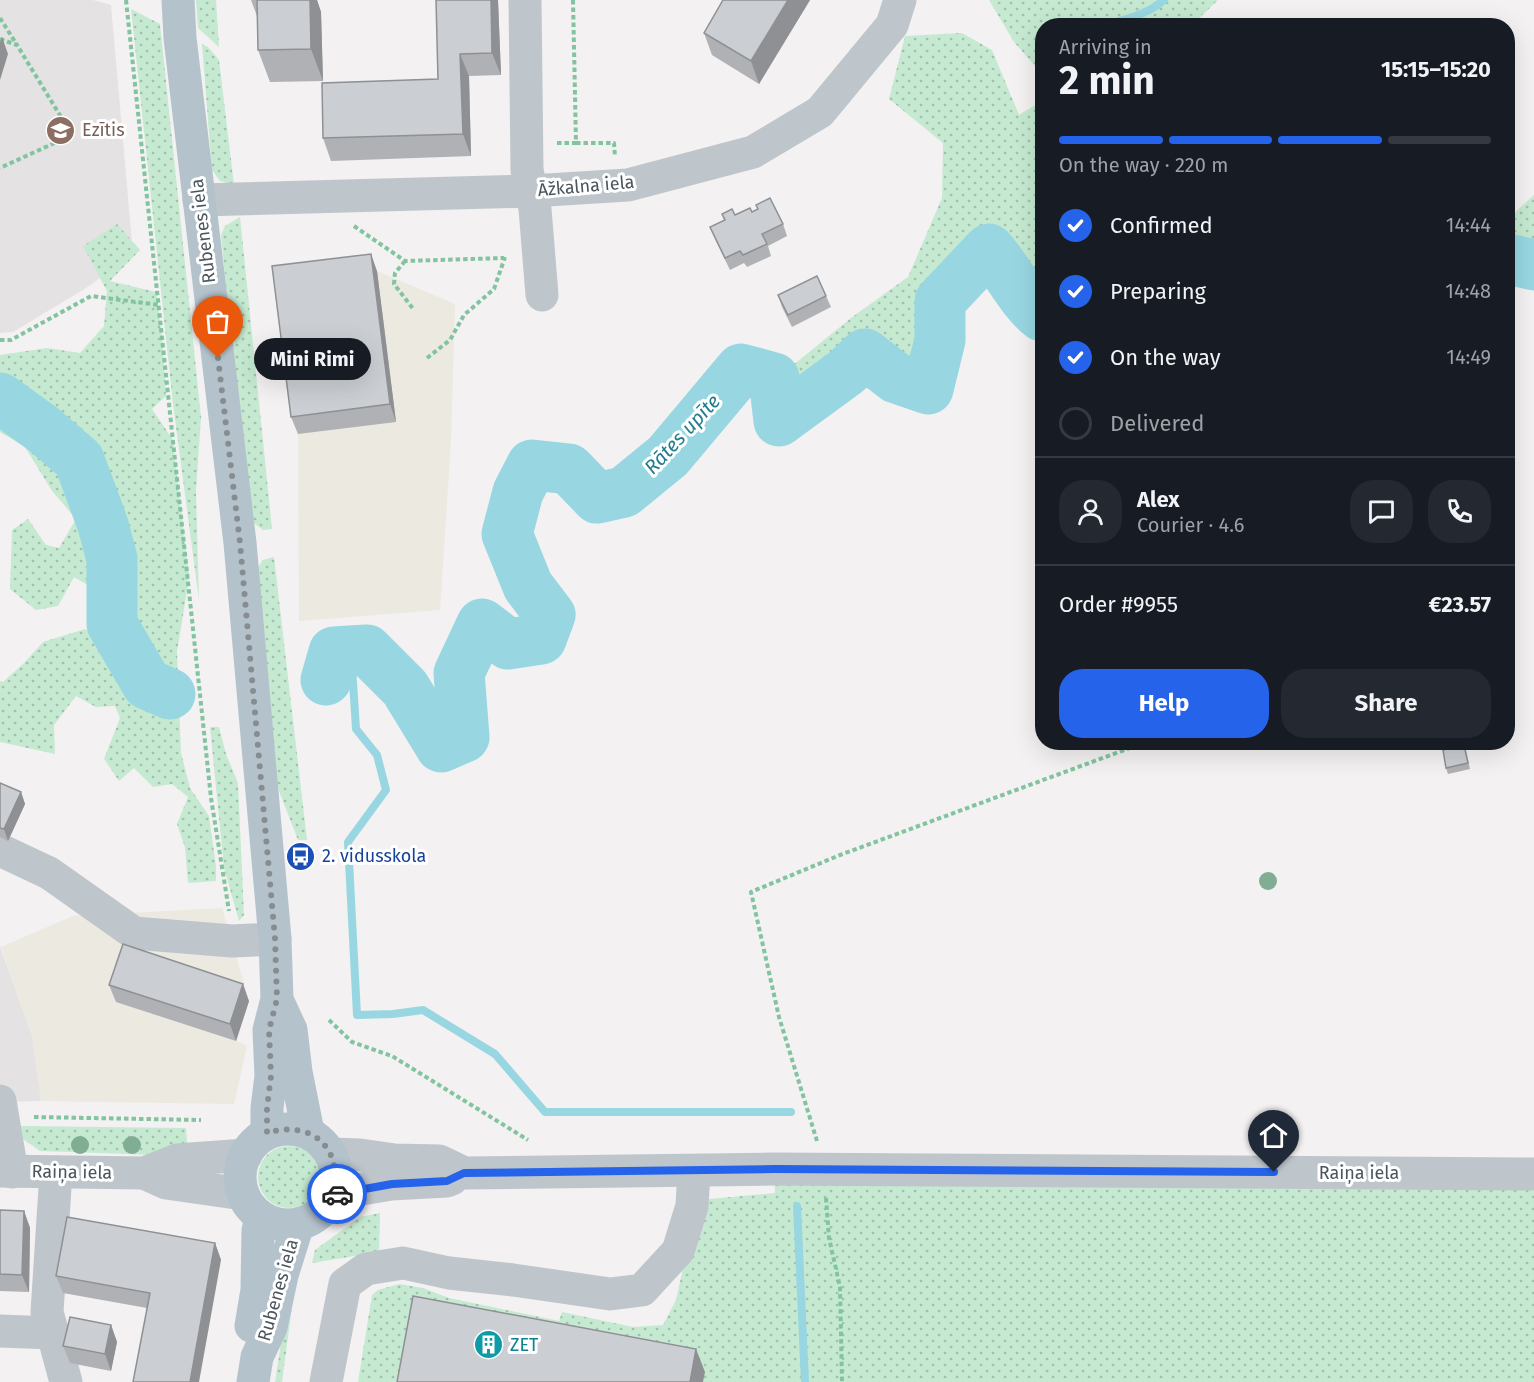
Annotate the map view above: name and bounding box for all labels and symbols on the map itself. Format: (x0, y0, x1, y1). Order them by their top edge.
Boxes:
school or university icon: Ezītis (45, 114, 77, 146)
place label: Ezītis (82, 119, 125, 141)
street label: Āžkalna iela (537, 171, 635, 201)
street label: Rubenes iela (186, 177, 220, 285)
pin (192, 296, 243, 358)
callout: Mini Rimi (254, 337, 371, 379)
water label: Rātes upīte (639, 389, 725, 479)
bus stop icon: 2. vidusskola (285, 840, 317, 872)
place label: 2. vidusskola (322, 845, 426, 867)
pin (1248, 1110, 1299, 1172)
street label: Raiņa iela (32, 1160, 112, 1185)
street label: Raiņa iela (1319, 1162, 1399, 1185)
courier (307, 1164, 367, 1224)
street label: Rubenes iela (253, 1236, 303, 1344)
building icon: ZET (473, 1329, 505, 1361)
place label: ZET (510, 1334, 539, 1356)

